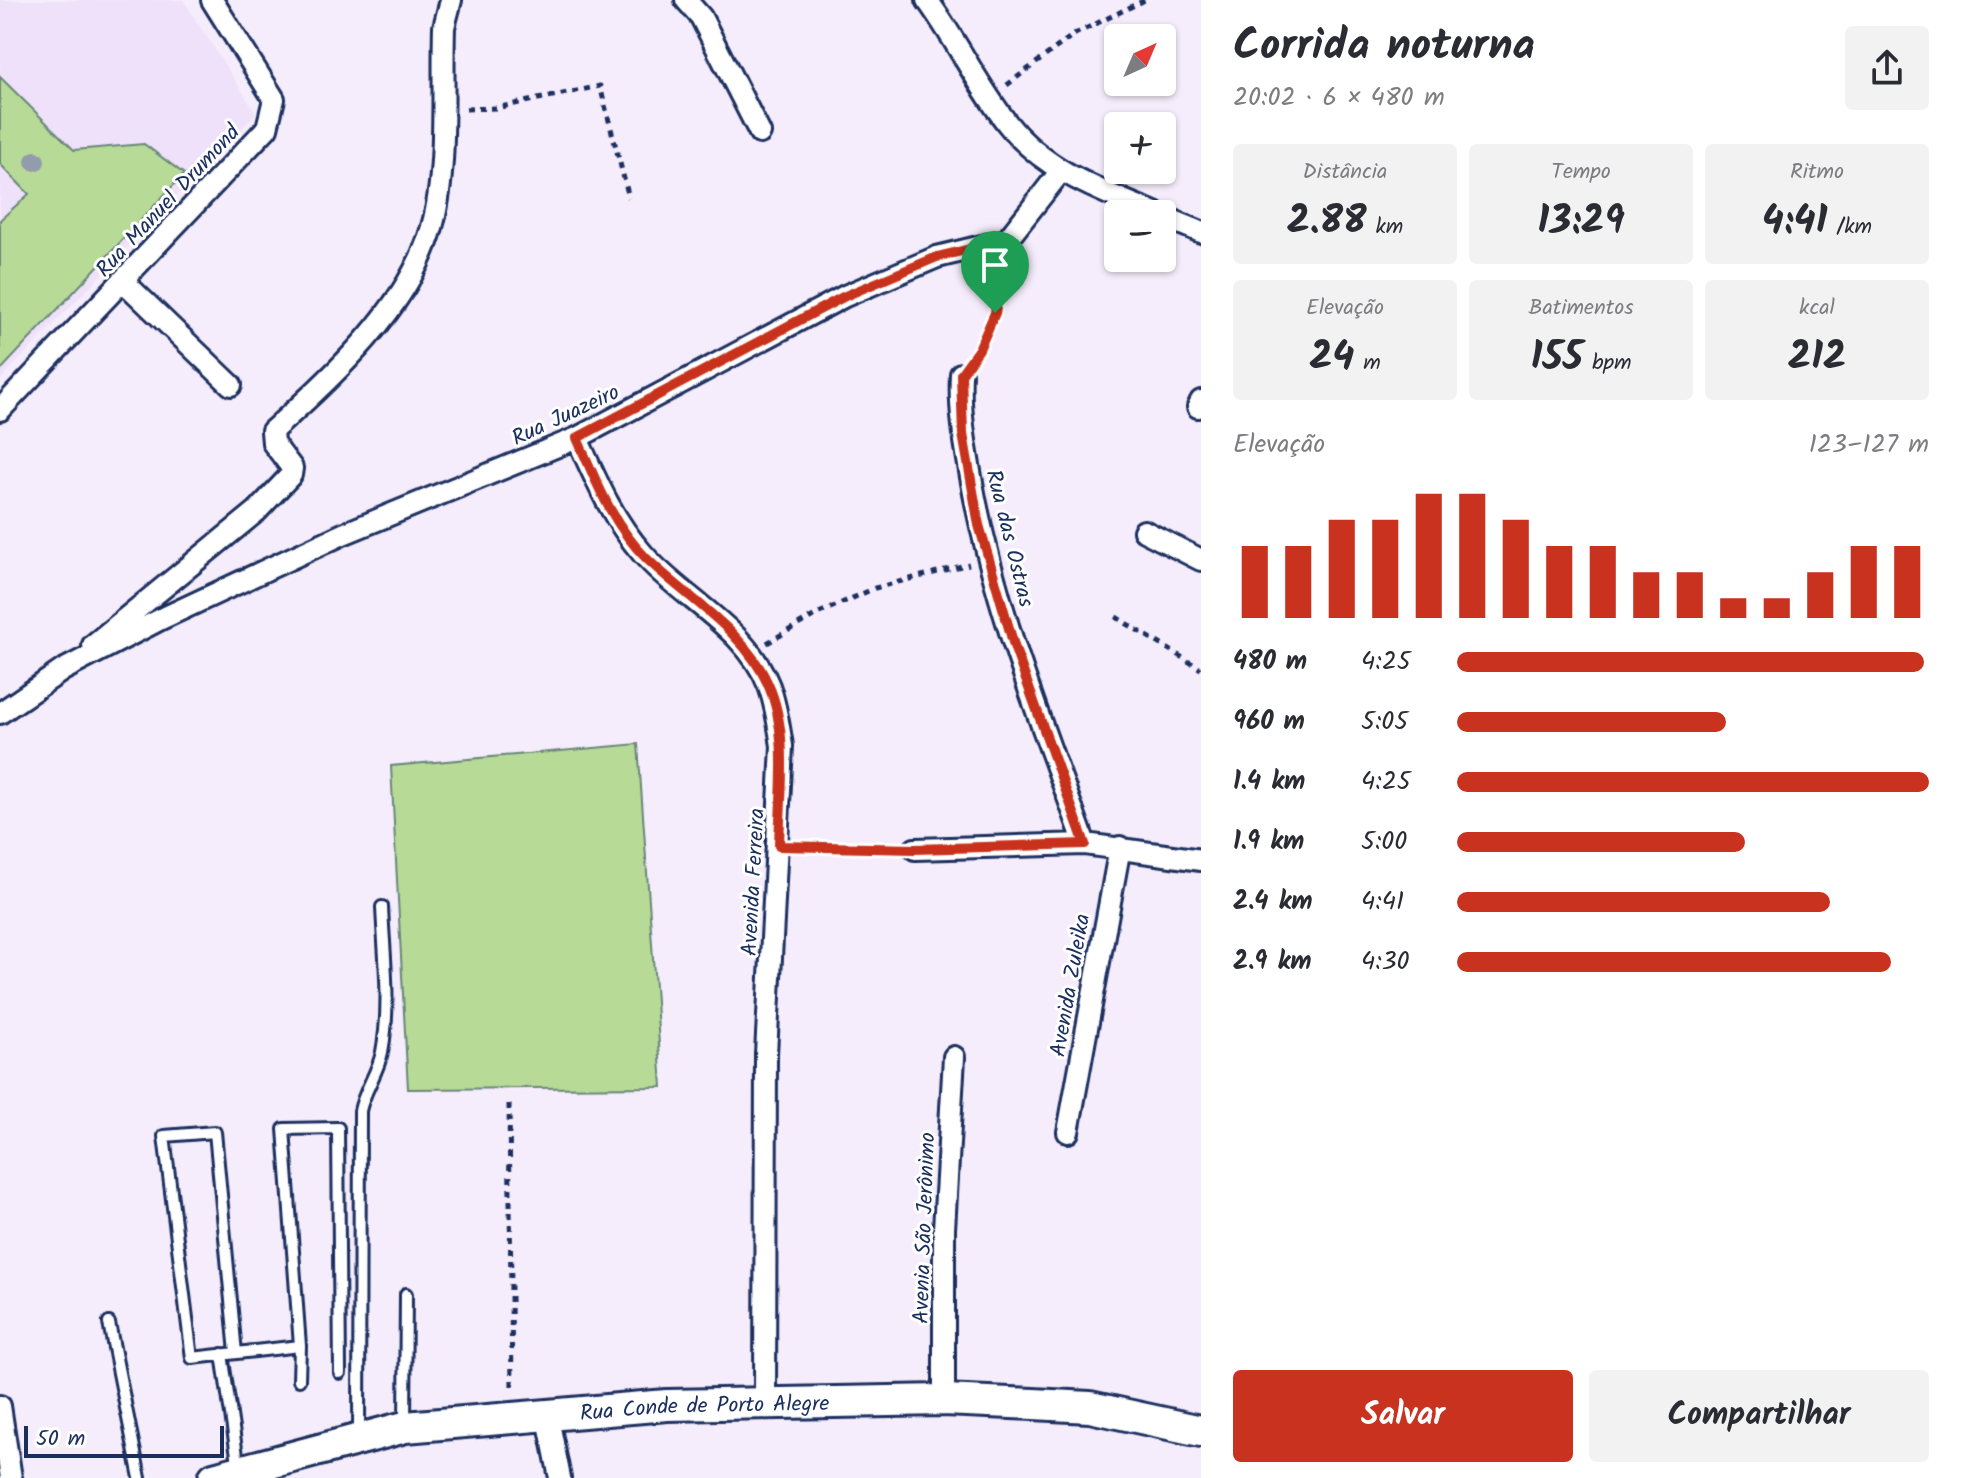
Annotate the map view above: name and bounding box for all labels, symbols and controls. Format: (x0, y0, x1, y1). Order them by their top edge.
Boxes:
text: Corrida noturna (1233, 12, 1535, 82)
north arrow (1104, 24, 1176, 96)
map controls (1104, 24, 1176, 272)
button: share (1845, 26, 1929, 110)
text: 20:02 · 6 × 480 m (1233, 77, 1445, 119)
button: + (1104, 112, 1176, 184)
street label: Rua Manuel Drumond (88, 116, 250, 286)
text: Distância (1303, 155, 1387, 190)
text: Tempo (1551, 155, 1611, 190)
text: Ritmo (1790, 155, 1844, 190)
text: 2.88 (1287, 190, 1367, 254)
text: 13:29 (1537, 190, 1625, 254)
text: 4:41 (1762, 190, 1828, 254)
button: − (1104, 200, 1176, 272)
text: km (1367, 210, 1403, 245)
text: /km (1828, 210, 1872, 245)
pin (961, 231, 1029, 313)
icon: arrive (973, 243, 1017, 287)
text: Elevação (1306, 291, 1384, 326)
text: Batimentos (1528, 291, 1634, 326)
text: kcal (1799, 291, 1835, 326)
text: 24 (1309, 326, 1354, 390)
text: 155 (1531, 326, 1583, 390)
text: 212 (1788, 326, 1846, 390)
text: m (1354, 346, 1381, 381)
text: bpm (1583, 346, 1631, 381)
street label: Rua Juazeiro (506, 376, 626, 457)
text: Elevação (1233, 424, 1325, 466)
text: 123–127 m (1809, 424, 1929, 466)
street label: Rua das Ostras (975, 466, 1043, 612)
text: 480 m (1233, 641, 1307, 683)
text: 4:25 (1361, 641, 1411, 683)
text: 960 m (1233, 701, 1305, 743)
text: 5:05 (1361, 701, 1408, 743)
text: 1.4 km (1233, 761, 1305, 803)
text: 4:25 (1361, 761, 1411, 803)
street label: Avenida Ferreira (733, 807, 776, 957)
text: 1.9 km (1233, 821, 1304, 863)
text: 5:00 (1361, 821, 1407, 863)
text: 2.4 km (1233, 881, 1313, 923)
text: 4:41 (1361, 881, 1404, 923)
street label: Avenida Zuleika (1042, 911, 1101, 1060)
text: 2.9 km (1233, 941, 1312, 983)
text: 4:30 (1361, 941, 1410, 983)
street label: Avenia São Jerônimo (905, 1132, 946, 1324)
button: Salvar (1233, 1370, 1573, 1462)
button: Compartilhar (1589, 1370, 1929, 1462)
street label: Rua Conde de Porto Alegre (579, 1387, 830, 1432)
scale bar (24, 1422, 224, 1458)
text: 50 m (36, 1422, 85, 1457)

